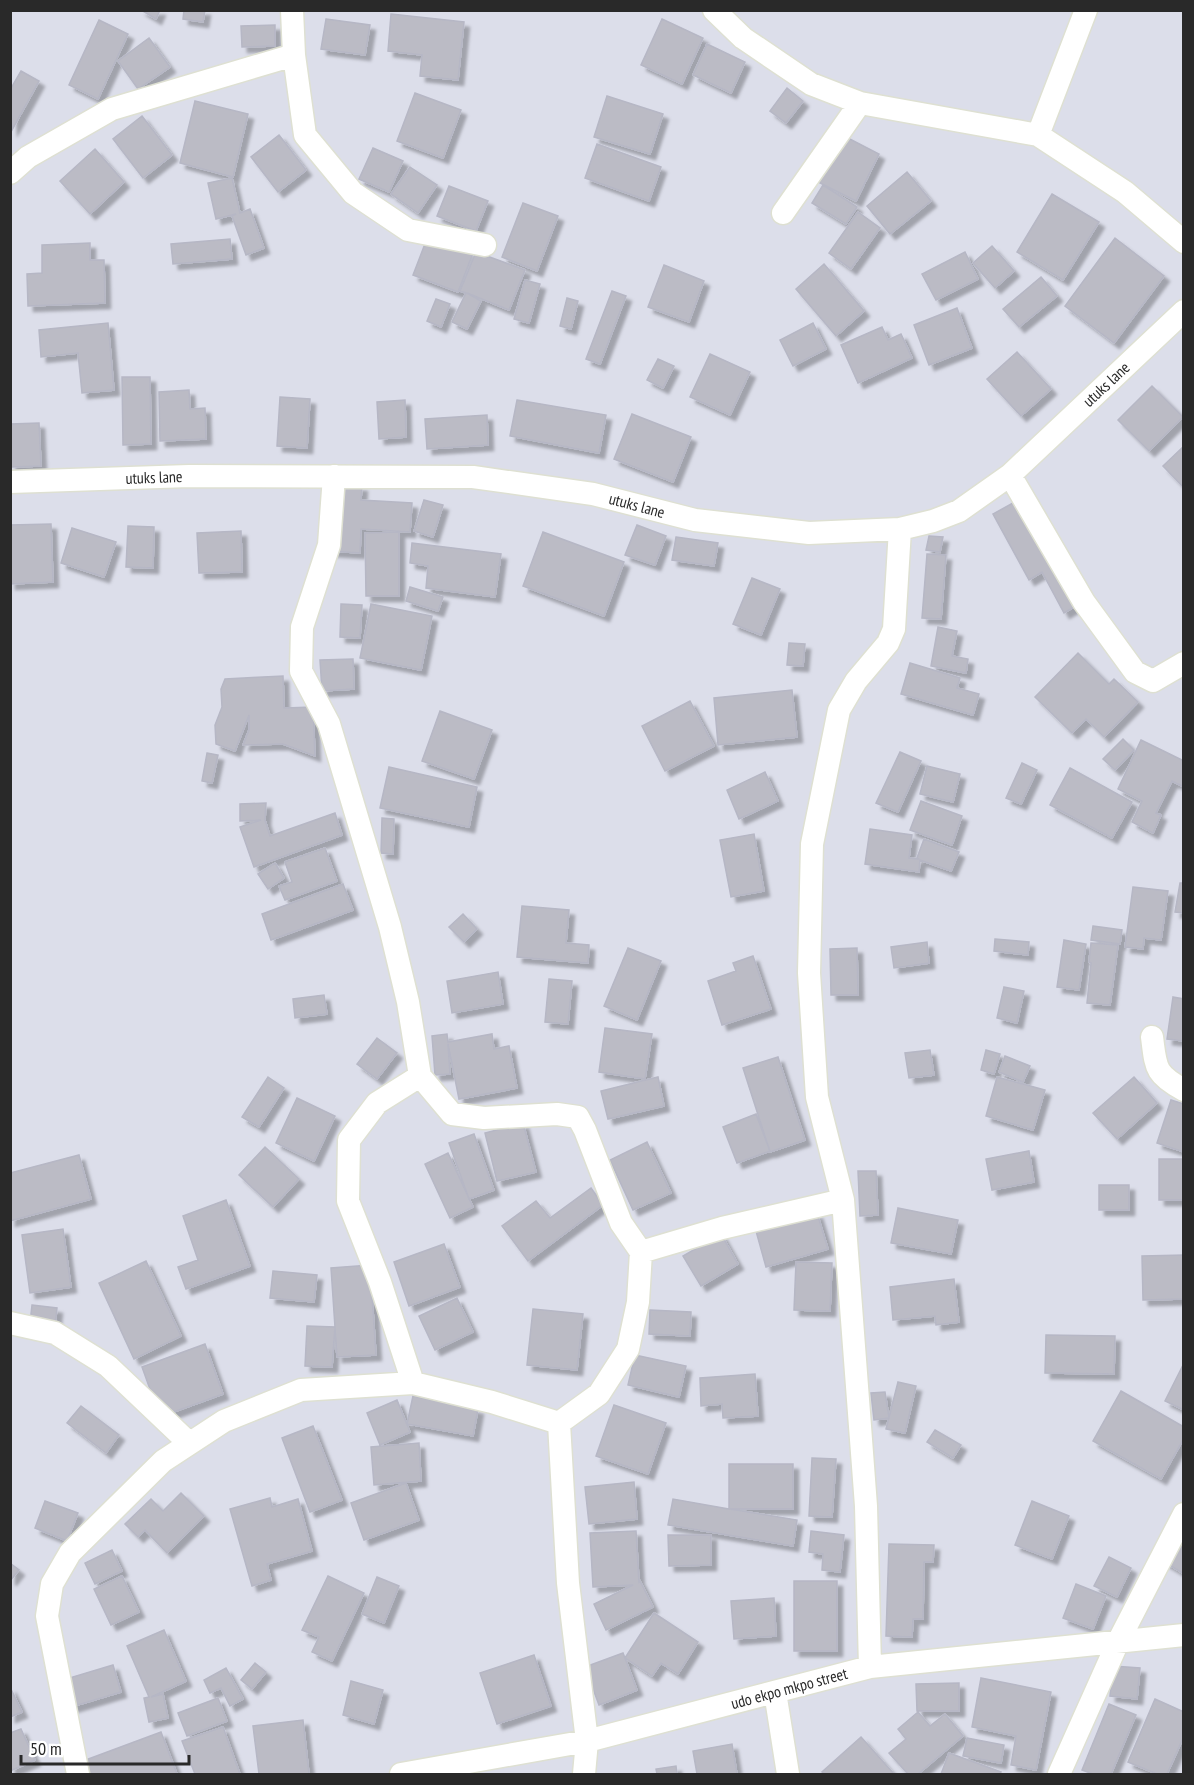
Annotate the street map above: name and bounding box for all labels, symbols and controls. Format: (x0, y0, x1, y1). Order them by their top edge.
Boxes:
street label: utuks lane (1078, 357, 1134, 411)
street label: utuks lane (125, 466, 183, 488)
street label: utuks lane (607, 488, 667, 522)
street label: udo ekpo mkpo street (729, 1663, 850, 1713)
scale bar (21, 1728, 189, 1766)
text: 50 m (30, 1737, 62, 1760)

